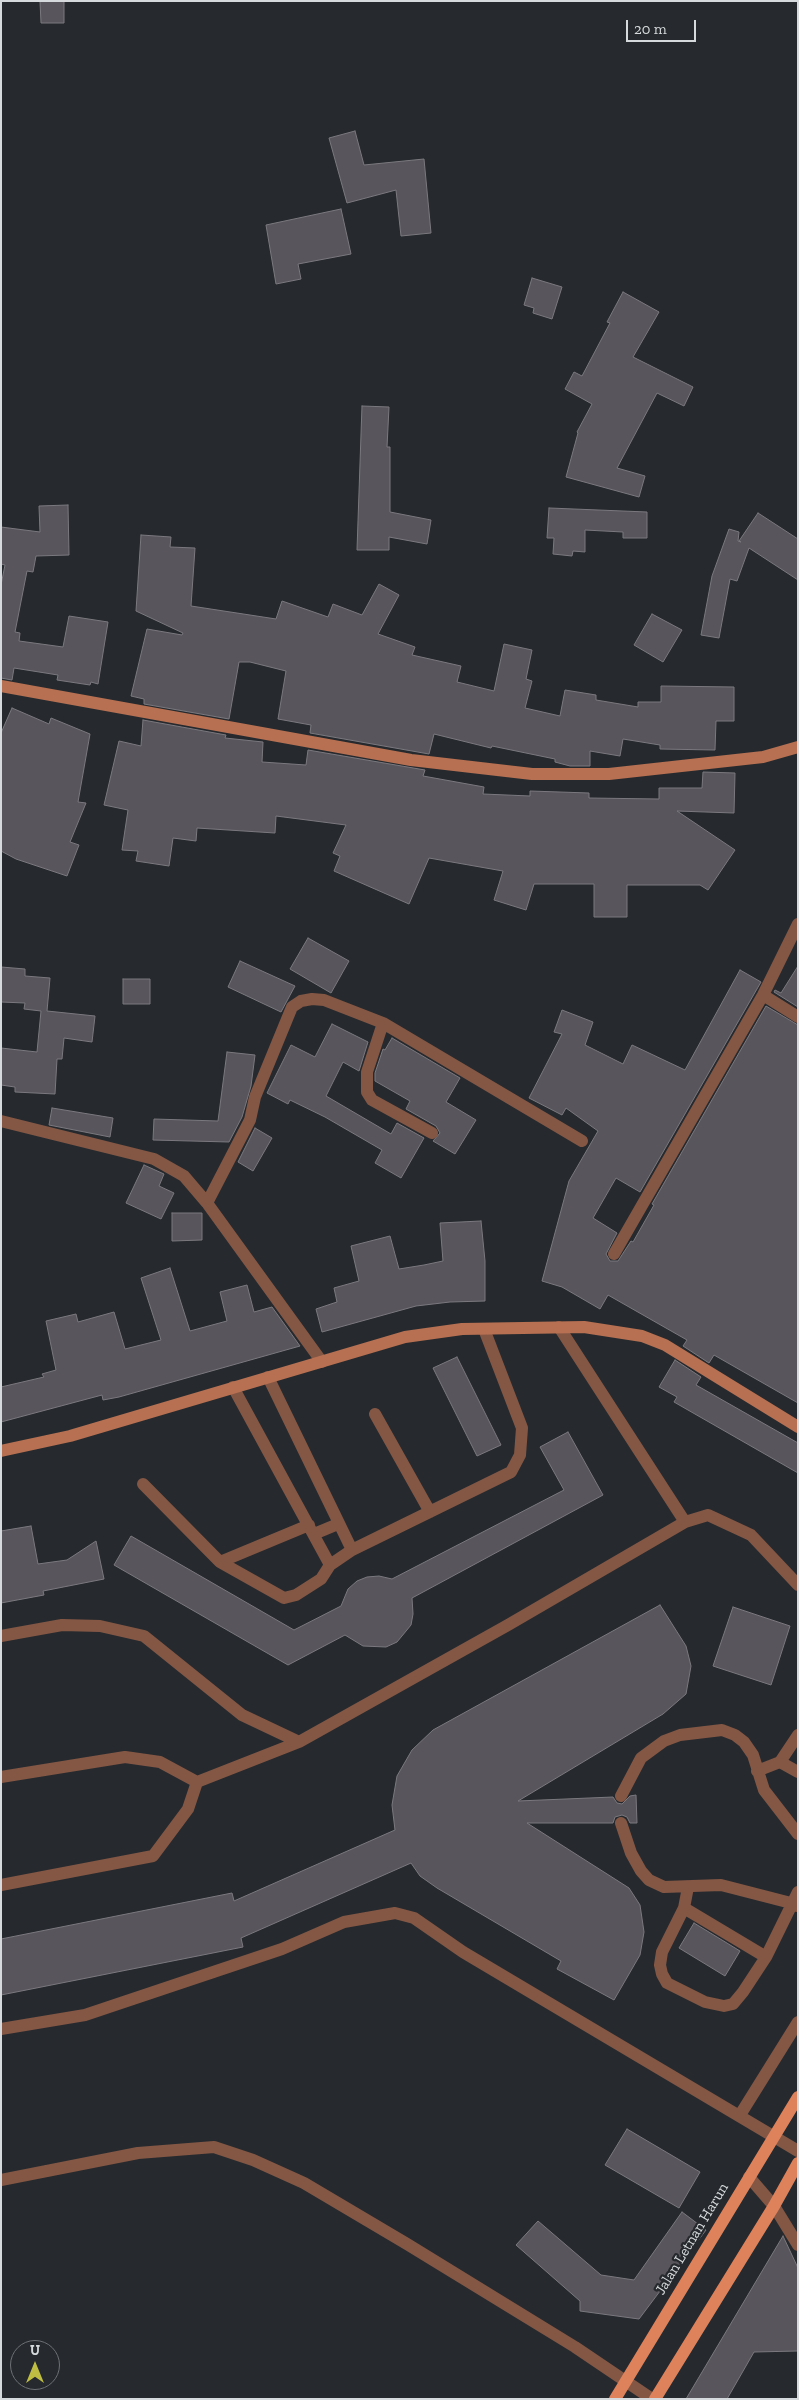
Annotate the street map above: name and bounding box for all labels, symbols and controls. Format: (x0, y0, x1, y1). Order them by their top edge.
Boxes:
scale bar (629, 10, 699, 42)
text: 20 m (634, 20, 667, 38)
street label: Jalan Letnan Harun (652, 2180, 732, 2298)
north arrow (10, 2340, 60, 2390)
text: U (30, 2342, 40, 2359)

